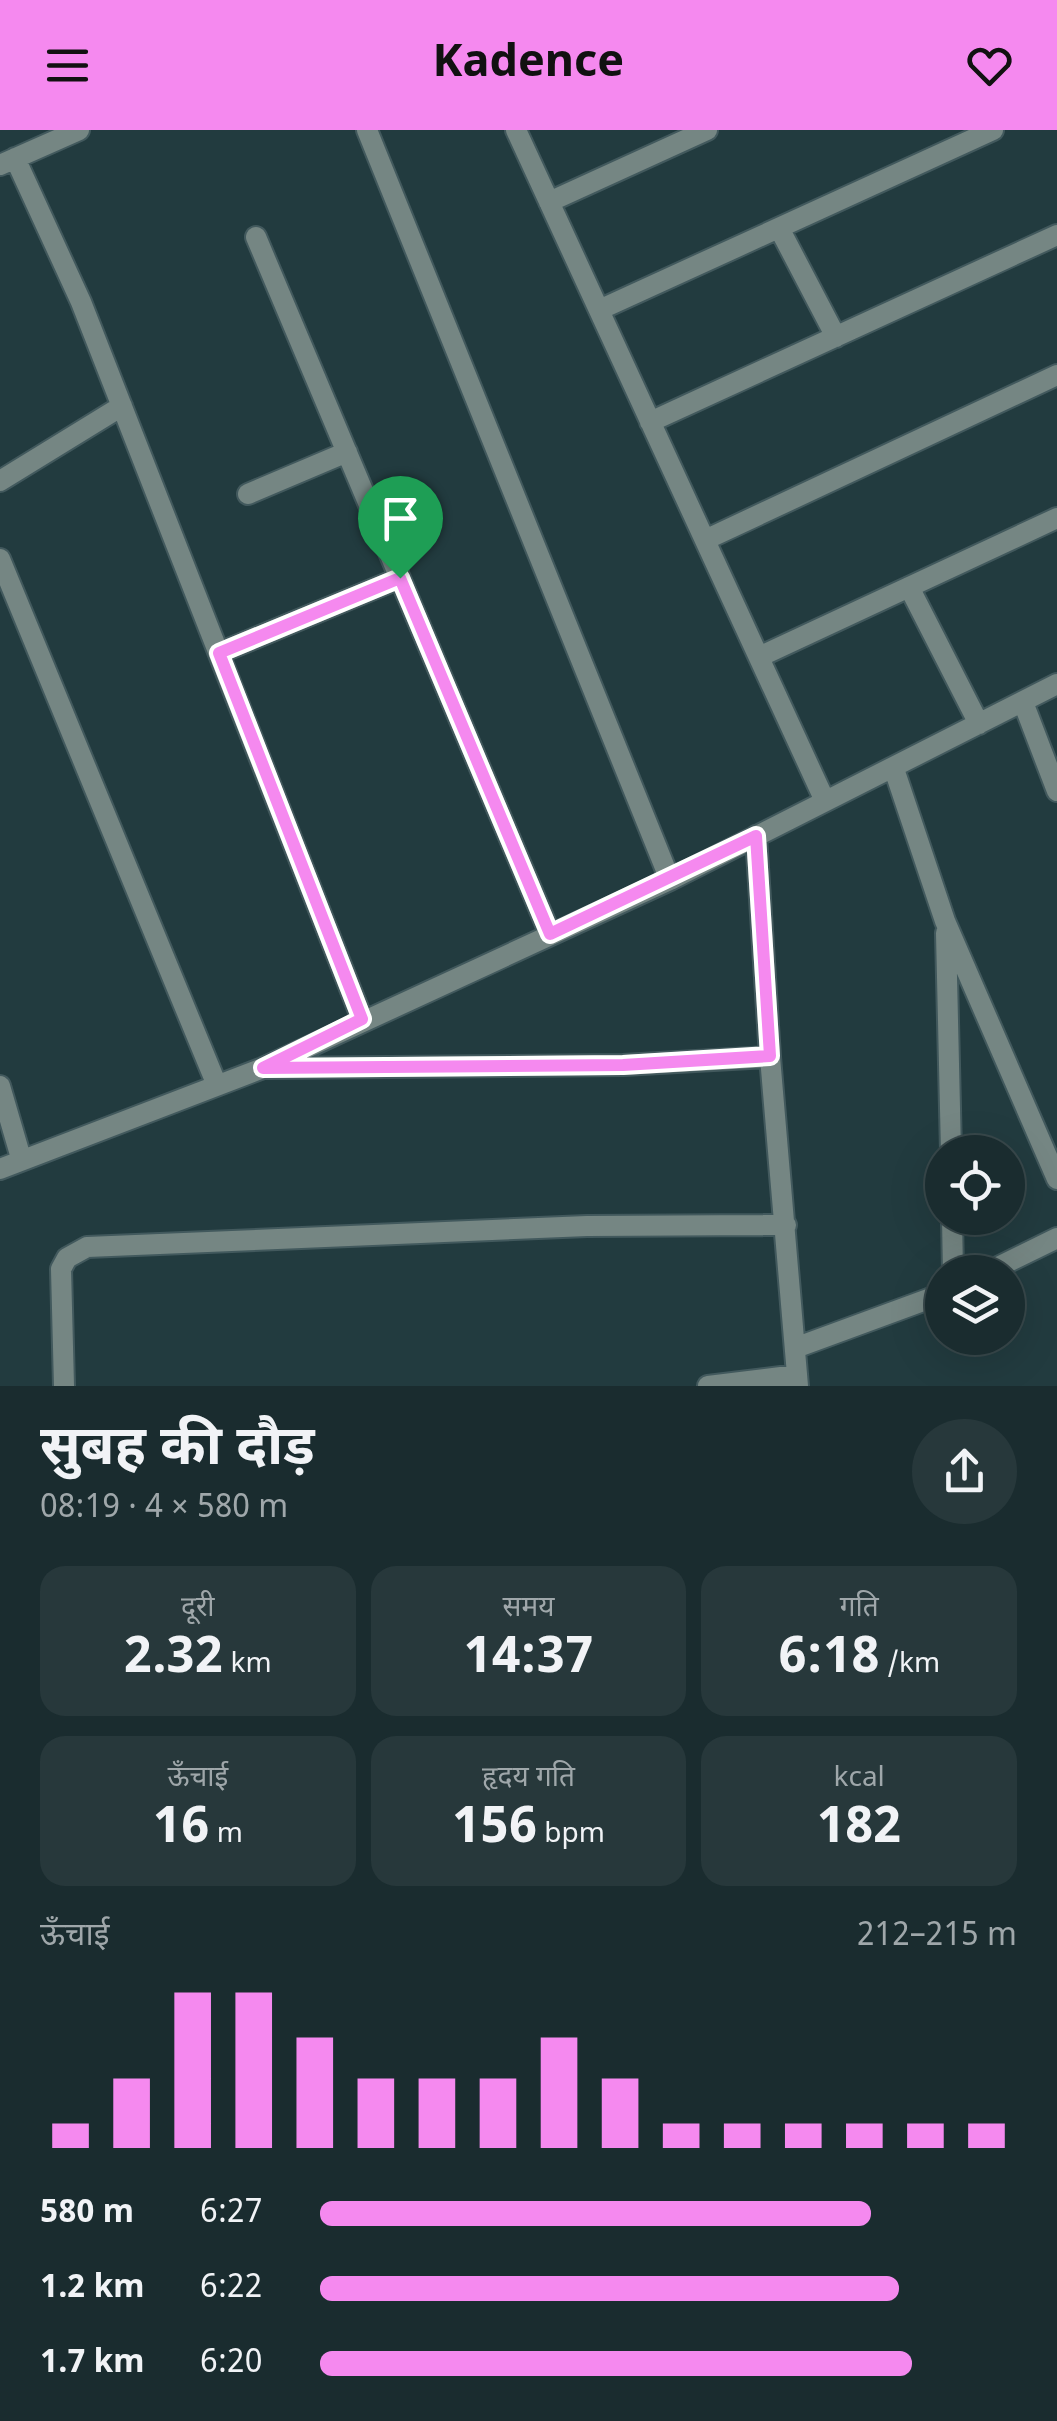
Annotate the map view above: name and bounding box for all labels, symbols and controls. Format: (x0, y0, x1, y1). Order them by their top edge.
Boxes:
text: Kadence (433, 36, 624, 94)
icon: menu (40, 38, 95, 93)
icon: heart (962, 38, 1017, 93)
pin (358, 476, 443, 579)
icon: arrive (373, 491, 428, 546)
map controls (925, 1135, 1025, 1355)
button: locate (925, 1135, 1025, 1235)
button: layers (925, 1255, 1025, 1355)
text: सुबह की दौड़ (40, 1415, 315, 1486)
button: share (912, 1419, 1017, 1524)
text: 08:19 · 4 × 580 m (40, 1488, 288, 1530)
text: दूरी (181, 1591, 215, 1627)
text: समय (503, 1591, 554, 1627)
text: गति (840, 1591, 879, 1627)
text: 2.32 (124, 1627, 223, 1692)
text: 14:37 (464, 1627, 593, 1692)
text: 6:18 (778, 1627, 880, 1692)
text: km (223, 1647, 272, 1683)
text: /km (880, 1647, 940, 1683)
text: ऊँचाई (167, 1761, 228, 1797)
text: हृदय गति (482, 1761, 575, 1797)
text: kcal (833, 1761, 885, 1797)
text: 16 (153, 1797, 209, 1862)
text: 156 (452, 1797, 537, 1862)
text: 182 (817, 1797, 902, 1862)
text: m (209, 1817, 243, 1853)
text: bpm (537, 1817, 605, 1853)
text: ऊँचाई (40, 1916, 109, 1958)
text: 212–215 m (857, 1916, 1017, 1958)
text: 580 m (40, 2193, 134, 2235)
text: 6:27 (200, 2193, 262, 2235)
text: 1.2 km (40, 2268, 145, 2310)
text: 6:22 (200, 2268, 262, 2310)
text: 1.7 km (40, 2343, 145, 2385)
text: 6:20 (200, 2343, 262, 2385)

